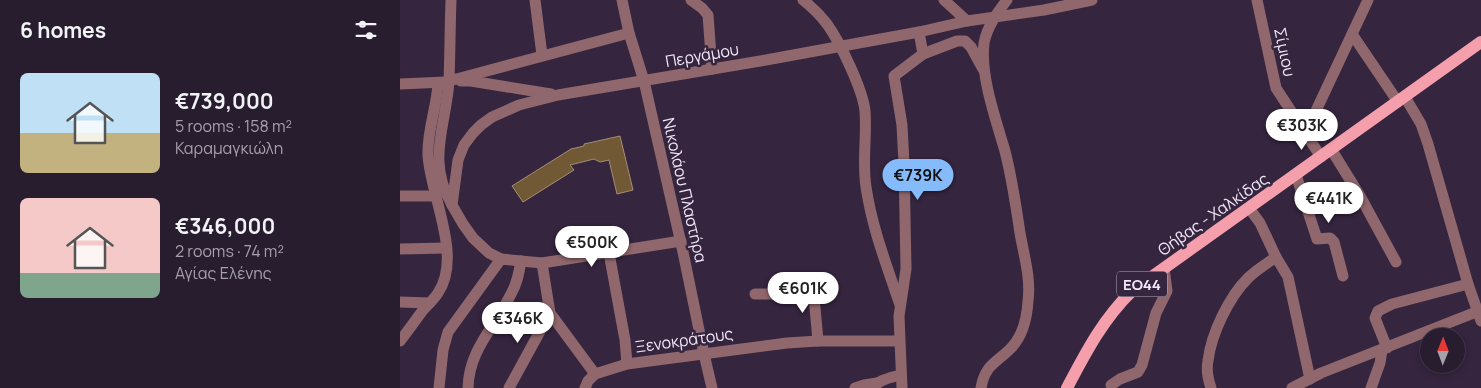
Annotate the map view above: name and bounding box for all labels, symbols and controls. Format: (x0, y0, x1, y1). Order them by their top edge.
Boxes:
text: 6 homes (20, 16, 106, 44)
icon: filters (352, 16, 380, 44)
street label: Σίμιου (1269, 25, 1301, 79)
street label: Περγάμου (663, 38, 741, 72)
text: €739,000 (175, 87, 274, 115)
icon: home (60, 93, 120, 153)
pin: €303K (1267, 108, 1337, 151)
text: €303K (1277, 114, 1327, 136)
text: 5 rooms · 158 m² (175, 115, 292, 137)
street label: Νικολάου Πλαστήρα (658, 115, 712, 265)
text: Καραμαγκιώλη (175, 137, 283, 159)
pin: €739K (883, 158, 953, 201)
text: €739K (893, 164, 943, 186)
street label: Θήβας - Χαλκίδας (1153, 167, 1273, 260)
pin: €441K (1294, 182, 1364, 224)
text: €441K (1305, 187, 1353, 209)
text: €346,000 (175, 212, 275, 240)
icon: home (60, 218, 120, 278)
pin: €500K (557, 226, 627, 268)
text: €500K (566, 231, 618, 253)
text: 2 rooms · 74 m² (175, 240, 284, 262)
text: Αγίας Ελένης (175, 262, 272, 284)
pin: €601K (768, 272, 838, 314)
road number: ΕΟ44 (1117, 272, 1167, 296)
text: €601K (779, 277, 827, 299)
pin: €346K (483, 302, 553, 344)
text: €346K (493, 307, 543, 329)
street label: Ξενοκράτους (633, 322, 735, 358)
north arrow (1420, 328, 1465, 372)
map controls (1420, 328, 1465, 373)

